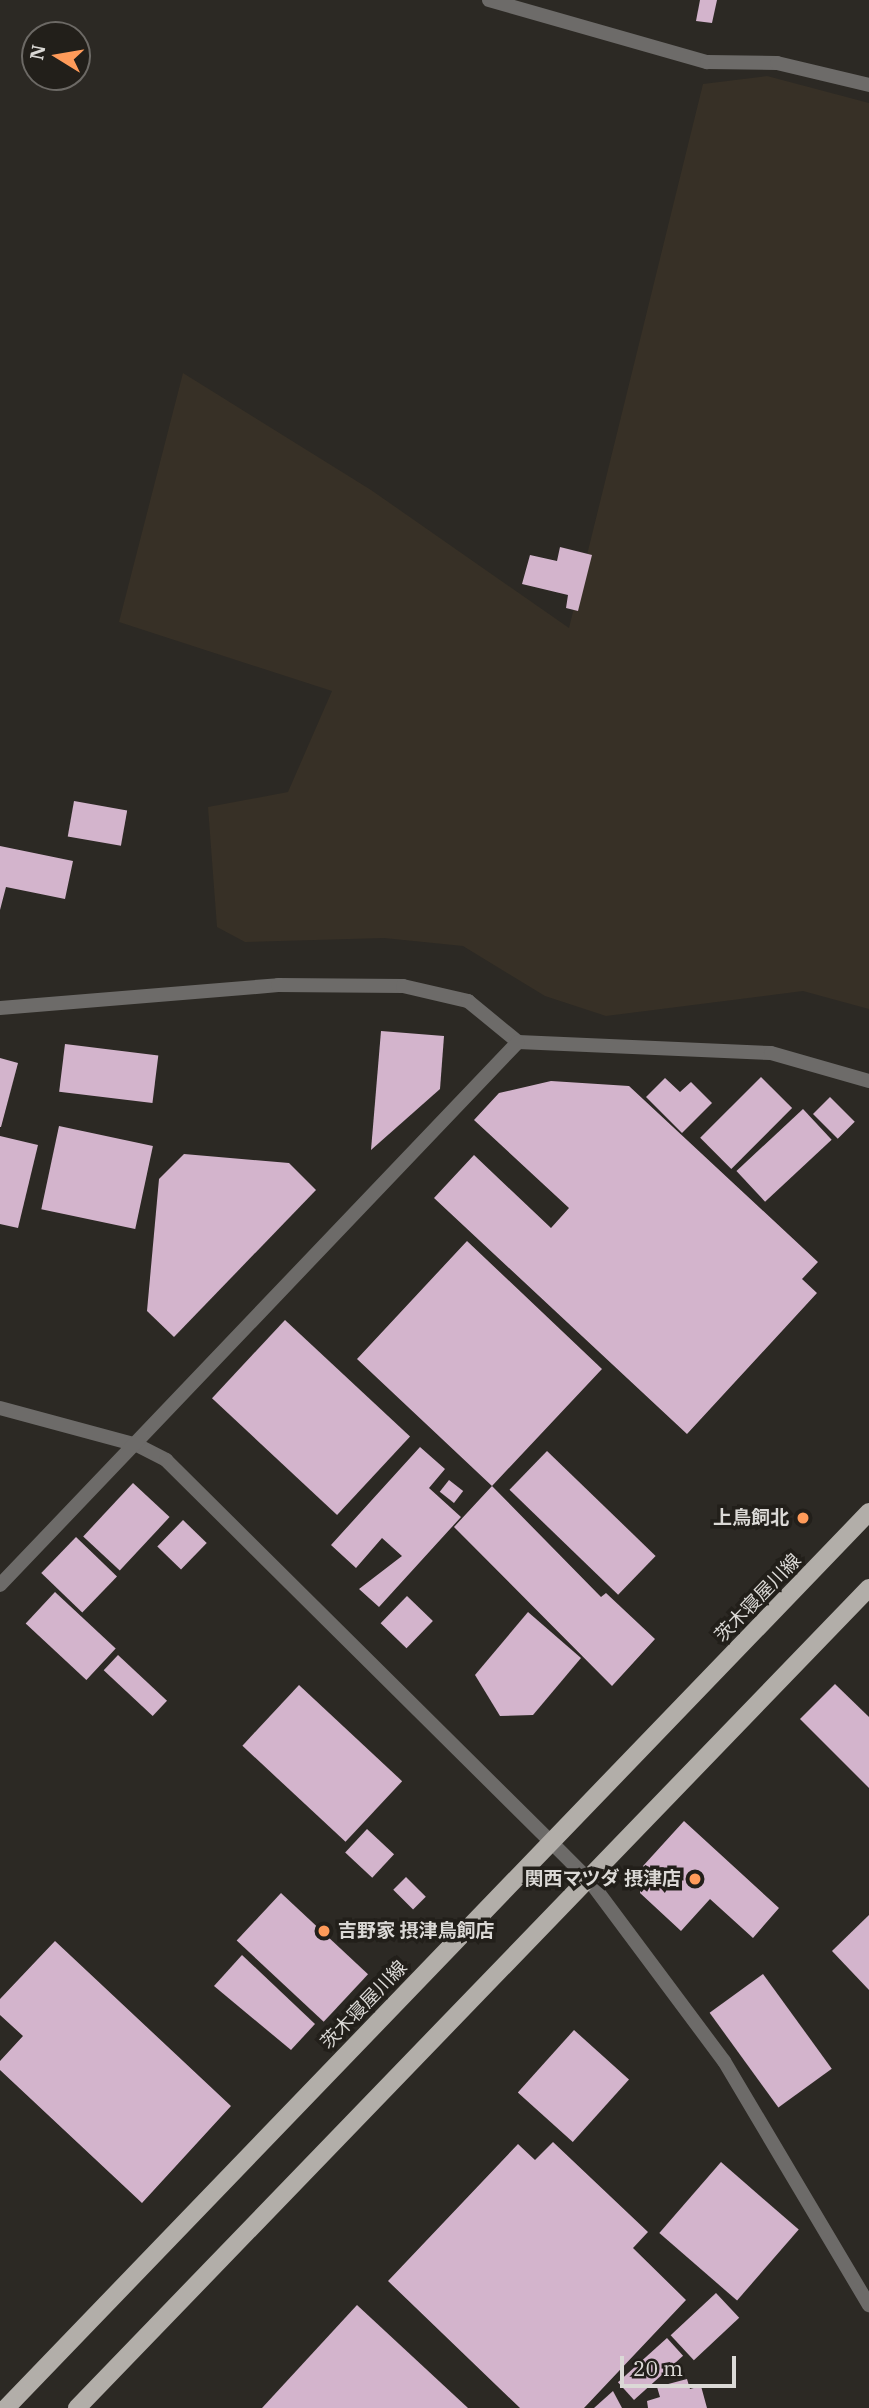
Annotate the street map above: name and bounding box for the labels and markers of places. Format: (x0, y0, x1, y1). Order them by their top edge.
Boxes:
place label: 上鳥飼北 (713, 1507, 789, 1529)
marker: 上鳥飼北 (795, 1510, 811, 1526)
place label: 関西マツダ 摂津店 (525, 1868, 681, 1890)
marker: 関西マツダ 摂津店 (687, 1871, 703, 1887)
place label: 吉野家 摂津鳥飼店 (338, 1920, 494, 1942)
marker: 吉野家 摂津鳥飼店 (316, 1923, 332, 1939)

